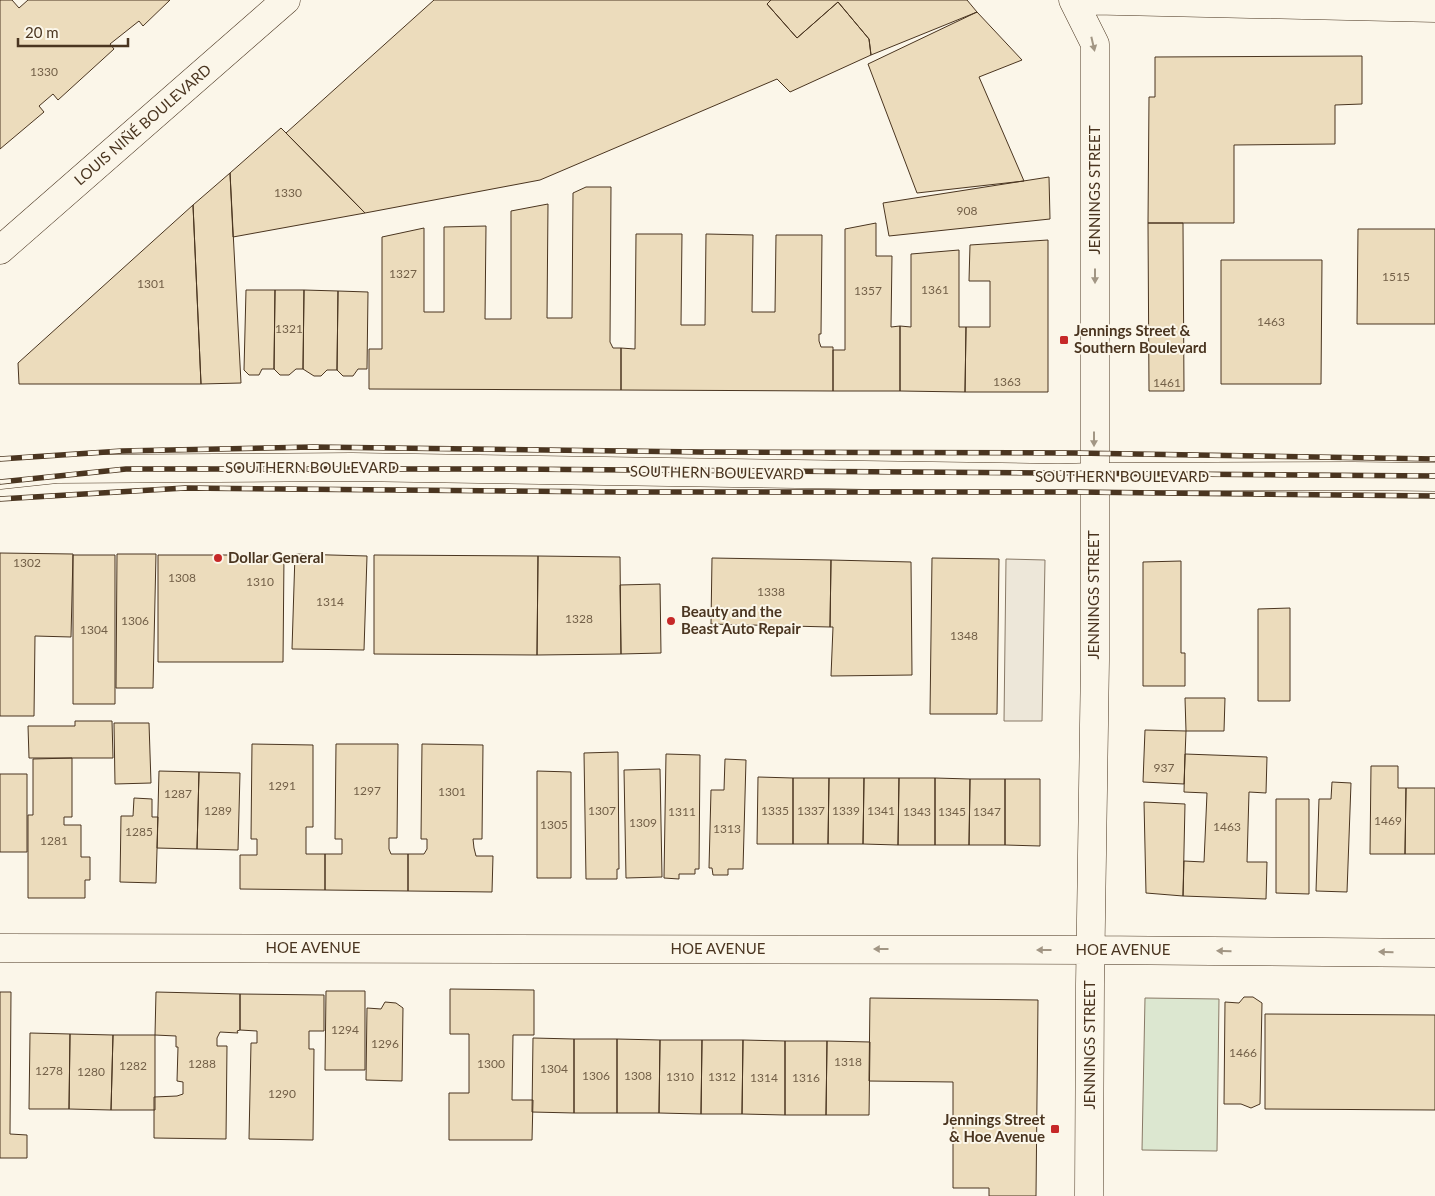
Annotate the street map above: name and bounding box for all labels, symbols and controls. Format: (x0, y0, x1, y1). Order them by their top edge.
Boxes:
scale bar (18, 15, 128, 47)
text: 20 m (25, 23, 59, 41)
one-way arrow (1089, 36, 1097, 52)
street label: LOUIS NIÑÉ BOULEVARD (70, 60, 214, 189)
house number: 1330 (30, 64, 58, 79)
street label: JENNINGS STREET (1085, 125, 1103, 255)
house number: 1330 (274, 185, 302, 200)
house number: 908 (957, 203, 977, 218)
house number: 1327 (389, 266, 417, 281)
one-way arrow (1090, 268, 1098, 284)
house number: 1515 (1382, 269, 1410, 284)
house number: 1301 (137, 276, 165, 291)
house number: 1361 (921, 282, 949, 297)
house number: 1357 (854, 283, 882, 298)
house number: 1463 (1257, 314, 1285, 329)
house number: 1321 (275, 321, 303, 336)
place label: Jennings Street & Southern Boulevard (1074, 321, 1207, 356)
marker: Jennings Street & Southern Boulevard (1058, 334, 1070, 346)
house number: 1363 (993, 374, 1021, 389)
house number: 1461 (1153, 375, 1181, 390)
one-way arrow (1090, 431, 1098, 447)
street label: SOUTHERN BOULEVARD (225, 458, 399, 476)
street label: SOUTHERN BOULEVARD (630, 461, 804, 483)
street label: SOUTHERN BOULEVARD (1035, 467, 1209, 485)
street label: JENNINGS STREET (1084, 530, 1102, 660)
place label: Dollar General (228, 548, 324, 566)
marker: Dollar General (212, 552, 224, 564)
house number: 1302 (13, 555, 41, 570)
house number: 1308 (168, 570, 196, 585)
house number: 1310 (246, 574, 274, 589)
house number: 1338 (757, 584, 785, 599)
house number: 1314 (316, 594, 344, 609)
place label: Beauty and the Beast Auto Repair (681, 602, 801, 637)
house number: 1328 (565, 611, 593, 626)
house number: 1306 (121, 613, 149, 628)
marker: Beauty and the Beast Auto Repair (665, 615, 677, 627)
house number: 1304 (80, 622, 108, 637)
house number: 1348 (950, 628, 978, 643)
house number: 937 (1154, 760, 1174, 775)
house number: 1291 (268, 778, 296, 793)
house number: 1297 (353, 783, 381, 798)
house number: 1301 (438, 784, 466, 799)
house number: 1287 (164, 786, 192, 801)
house number: 1289 (204, 803, 232, 818)
house number: 1307 (588, 803, 616, 818)
house number: 1335 (761, 803, 789, 818)
house number: 1337 (797, 803, 825, 818)
house number: 1339 (832, 803, 860, 818)
house number: 1341 (867, 803, 895, 818)
house number: 1311 (668, 804, 696, 819)
house number: 1343 (903, 804, 931, 819)
house number: 1345 (938, 804, 966, 819)
house number: 1347 (973, 804, 1001, 819)
house number: 1469 (1374, 813, 1402, 828)
house number: 1309 (629, 815, 657, 830)
house number: 1305 (540, 817, 568, 832)
house number: 1463 (1213, 819, 1241, 834)
house number: 1313 (713, 821, 741, 836)
house number: 1285 (125, 824, 153, 839)
house number: 1281 (40, 833, 68, 848)
street label: HOE AVENUE (266, 938, 360, 956)
street label: HOE AVENUE (671, 939, 765, 957)
street label: HOE AVENUE (1076, 940, 1170, 958)
one-way arrow (873, 945, 889, 953)
one-way arrow (1036, 946, 1052, 954)
one-way arrow (1216, 947, 1232, 955)
one-way arrow (1378, 948, 1394, 956)
street label: JENNINGS STREET (1080, 980, 1098, 1110)
house number: 1294 (331, 1022, 359, 1037)
house number: 1296 (371, 1036, 399, 1051)
house number: 1466 (1229, 1045, 1257, 1060)
house number: 1318 (834, 1054, 862, 1069)
house number: 1288 (188, 1056, 216, 1071)
house number: 1300 (477, 1056, 505, 1071)
house number: 1282 (119, 1058, 147, 1073)
house number: 1304 (540, 1061, 568, 1076)
house number: 1278 (35, 1063, 63, 1078)
house number: 1280 (77, 1064, 105, 1079)
house number: 1306 (582, 1068, 610, 1083)
house number: 1308 (624, 1068, 652, 1083)
house number: 1310 (666, 1069, 694, 1084)
house number: 1312 (708, 1069, 736, 1084)
house number: 1314 (750, 1070, 778, 1085)
house number: 1316 (792, 1070, 820, 1085)
house number: 1290 (268, 1086, 296, 1101)
place label: Jennings Street & Hoe Avenue (943, 1110, 1045, 1145)
marker: Jennings Street & Hoe Avenue (1049, 1123, 1061, 1135)

